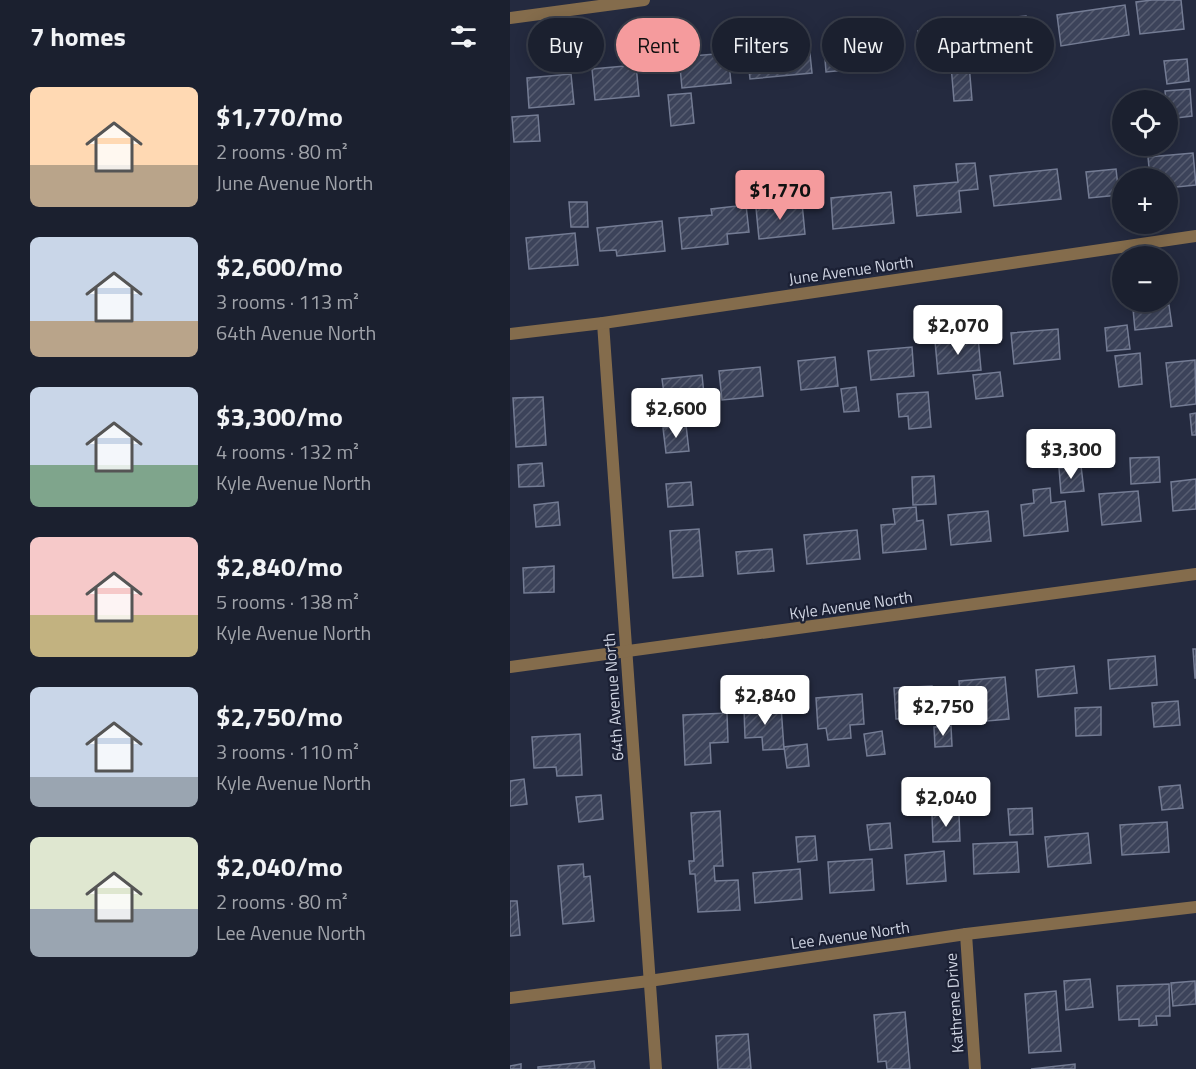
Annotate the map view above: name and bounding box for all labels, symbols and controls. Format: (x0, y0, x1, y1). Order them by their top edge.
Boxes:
text: 7 homes (30, 17, 126, 56)
chip: Buy (528, 18, 604, 72)
chip: Rent (616, 18, 700, 72)
chip: Filters (712, 18, 810, 72)
chip: New (822, 18, 904, 72)
chip: Apartment (916, 18, 1054, 72)
icon: filters (447, 20, 480, 53)
map controls (1112, 90, 1178, 312)
button: locate (1112, 90, 1178, 156)
text: $1,770/mo (216, 97, 343, 136)
icon: home (78, 111, 150, 183)
text: 2 rooms · 80 m² (216, 136, 348, 167)
text: June Avenue North (216, 167, 373, 198)
button: + (1112, 168, 1178, 234)
pin: $1,770 (731, 170, 829, 221)
text: $1,770 (749, 174, 811, 205)
button: − (1112, 246, 1178, 312)
text: $2,600/mo (216, 247, 343, 286)
street label: June Avenue North (787, 249, 915, 291)
icon: home (78, 261, 150, 333)
text: 3 rooms · 113 m² (216, 286, 359, 317)
pin: $2,070 (909, 305, 1007, 356)
text: $2,070 (927, 309, 989, 340)
text: 64th Avenue North (216, 317, 376, 348)
pin: $2,600 (627, 388, 725, 439)
text: $2,600 (645, 392, 707, 423)
text: $3,300/mo (216, 397, 343, 436)
icon: home (78, 411, 150, 483)
pin: $3,300 (1022, 429, 1120, 480)
text: $3,300 (1040, 433, 1102, 464)
text: 4 rooms · 132 m² (216, 436, 359, 467)
text: Kyle Avenue North (216, 467, 371, 498)
text: $2,840/mo (216, 547, 343, 586)
icon: home (78, 561, 150, 633)
street label: Kyle Avenue North (788, 584, 914, 626)
text: 5 rooms · 138 m² (216, 586, 359, 617)
text: Kyle Avenue North (216, 617, 371, 648)
street label: 64th Avenue North (597, 632, 629, 762)
pin: $2,840 (716, 675, 814, 726)
text: $2,840 (734, 679, 796, 710)
pin: $2,750 (894, 686, 992, 737)
text: $2,750 (912, 690, 974, 721)
text: $2,750/mo (216, 697, 343, 736)
icon: home (78, 711, 150, 783)
text: 3 rooms · 110 m² (216, 736, 359, 767)
text: Kyle Avenue North (216, 767, 371, 798)
pin: $2,040 (897, 777, 995, 828)
text: $2,040 (915, 781, 977, 812)
text: $2,040/mo (216, 847, 343, 886)
icon: home (78, 861, 150, 933)
text: 2 rooms · 80 m² (216, 886, 348, 917)
street label: Lee Avenue North (789, 915, 911, 955)
text: Lee Avenue North (216, 917, 366, 948)
street label: Kathrene Drive (939, 952, 969, 1054)

